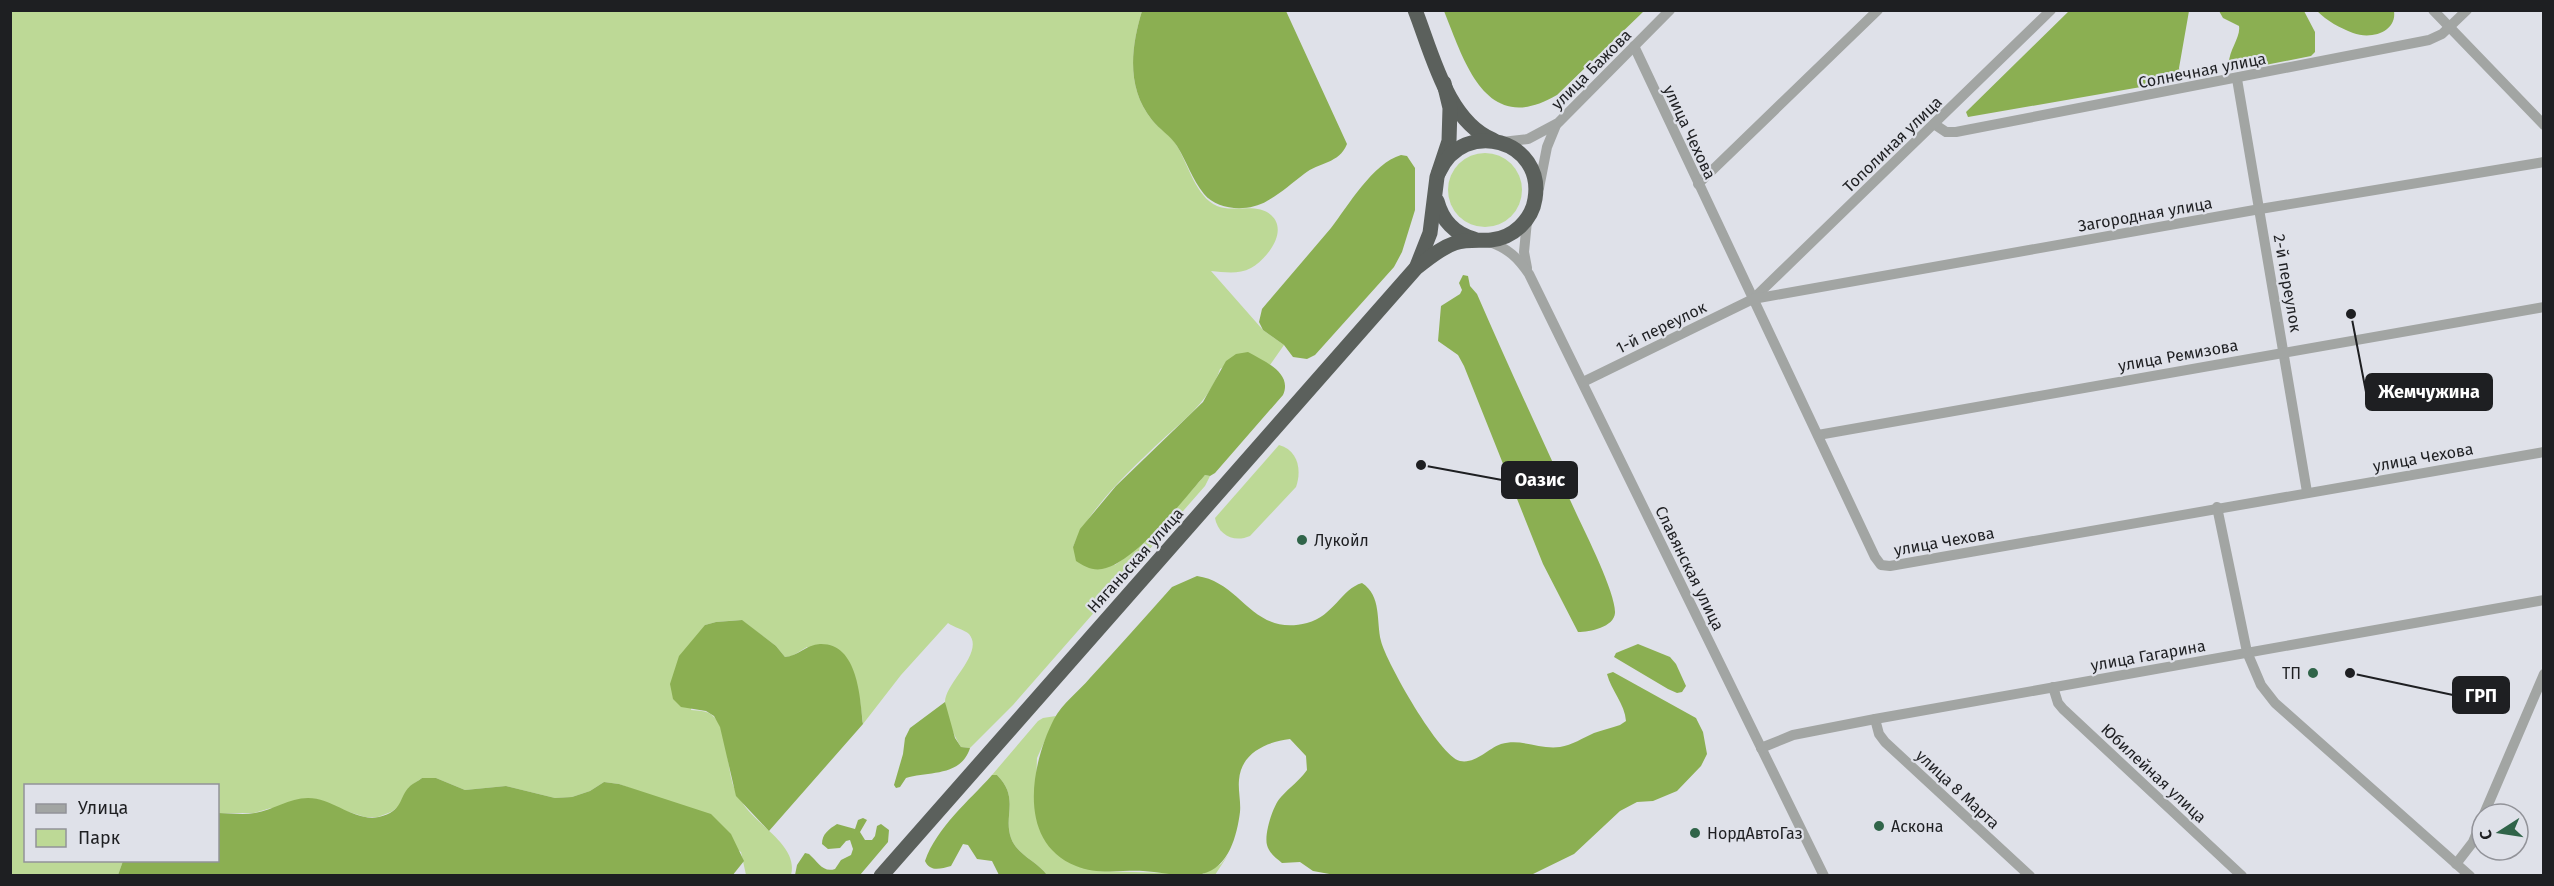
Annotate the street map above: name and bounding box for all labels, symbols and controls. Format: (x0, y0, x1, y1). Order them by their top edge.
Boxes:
street label: улица Бажова (1547, 25, 1635, 113)
street label: Солнечная улица (2137, 49, 2268, 92)
street label: улица Чехова (1659, 82, 1720, 182)
street label: Тополиная улица (1839, 92, 1946, 196)
street label: Загородная улица (2076, 193, 2214, 236)
street label: 2-й переулок (2270, 233, 2306, 334)
street label: 1-й переулок (1613, 297, 1710, 357)
street label: улица Ремизова (2117, 336, 2240, 375)
callout: Жемчужина (2366, 374, 2492, 410)
text: Жемчужина (2377, 381, 2480, 403)
street label: улица Чехова (2371, 439, 2475, 476)
callout: Оазис (1502, 462, 1577, 498)
text: Оазис (1515, 469, 1566, 491)
street label: Славянская улица (1651, 503, 1728, 634)
street label: Няганьская улица (1083, 504, 1187, 617)
street label: улица Чехова (1892, 523, 1996, 560)
place label: Лукойл (1314, 531, 1369, 550)
marker: Лукойл (1295, 533, 1309, 547)
street label: улица Гагарина (2089, 636, 2207, 675)
place label: ТП (2282, 664, 2301, 683)
marker: ТП (2306, 666, 2320, 680)
callout: ГРП (2453, 677, 2509, 713)
text: ГРП (2465, 685, 2497, 707)
street label: Юбилейная улица (2097, 720, 2210, 827)
street label: улица 8 Марта (1912, 746, 2003, 833)
legend (24, 784, 219, 862)
text: Улица (78, 797, 128, 819)
north arrow (2470, 802, 2530, 862)
place label: Аскона (1891, 817, 1944, 836)
marker: Аскона (1872, 819, 1886, 833)
place label: НордАвтоГаз (1707, 824, 1803, 843)
marker: НордАвтоГаз (1688, 826, 1702, 840)
text: Парк (78, 827, 121, 849)
text: С (2475, 828, 2496, 841)

